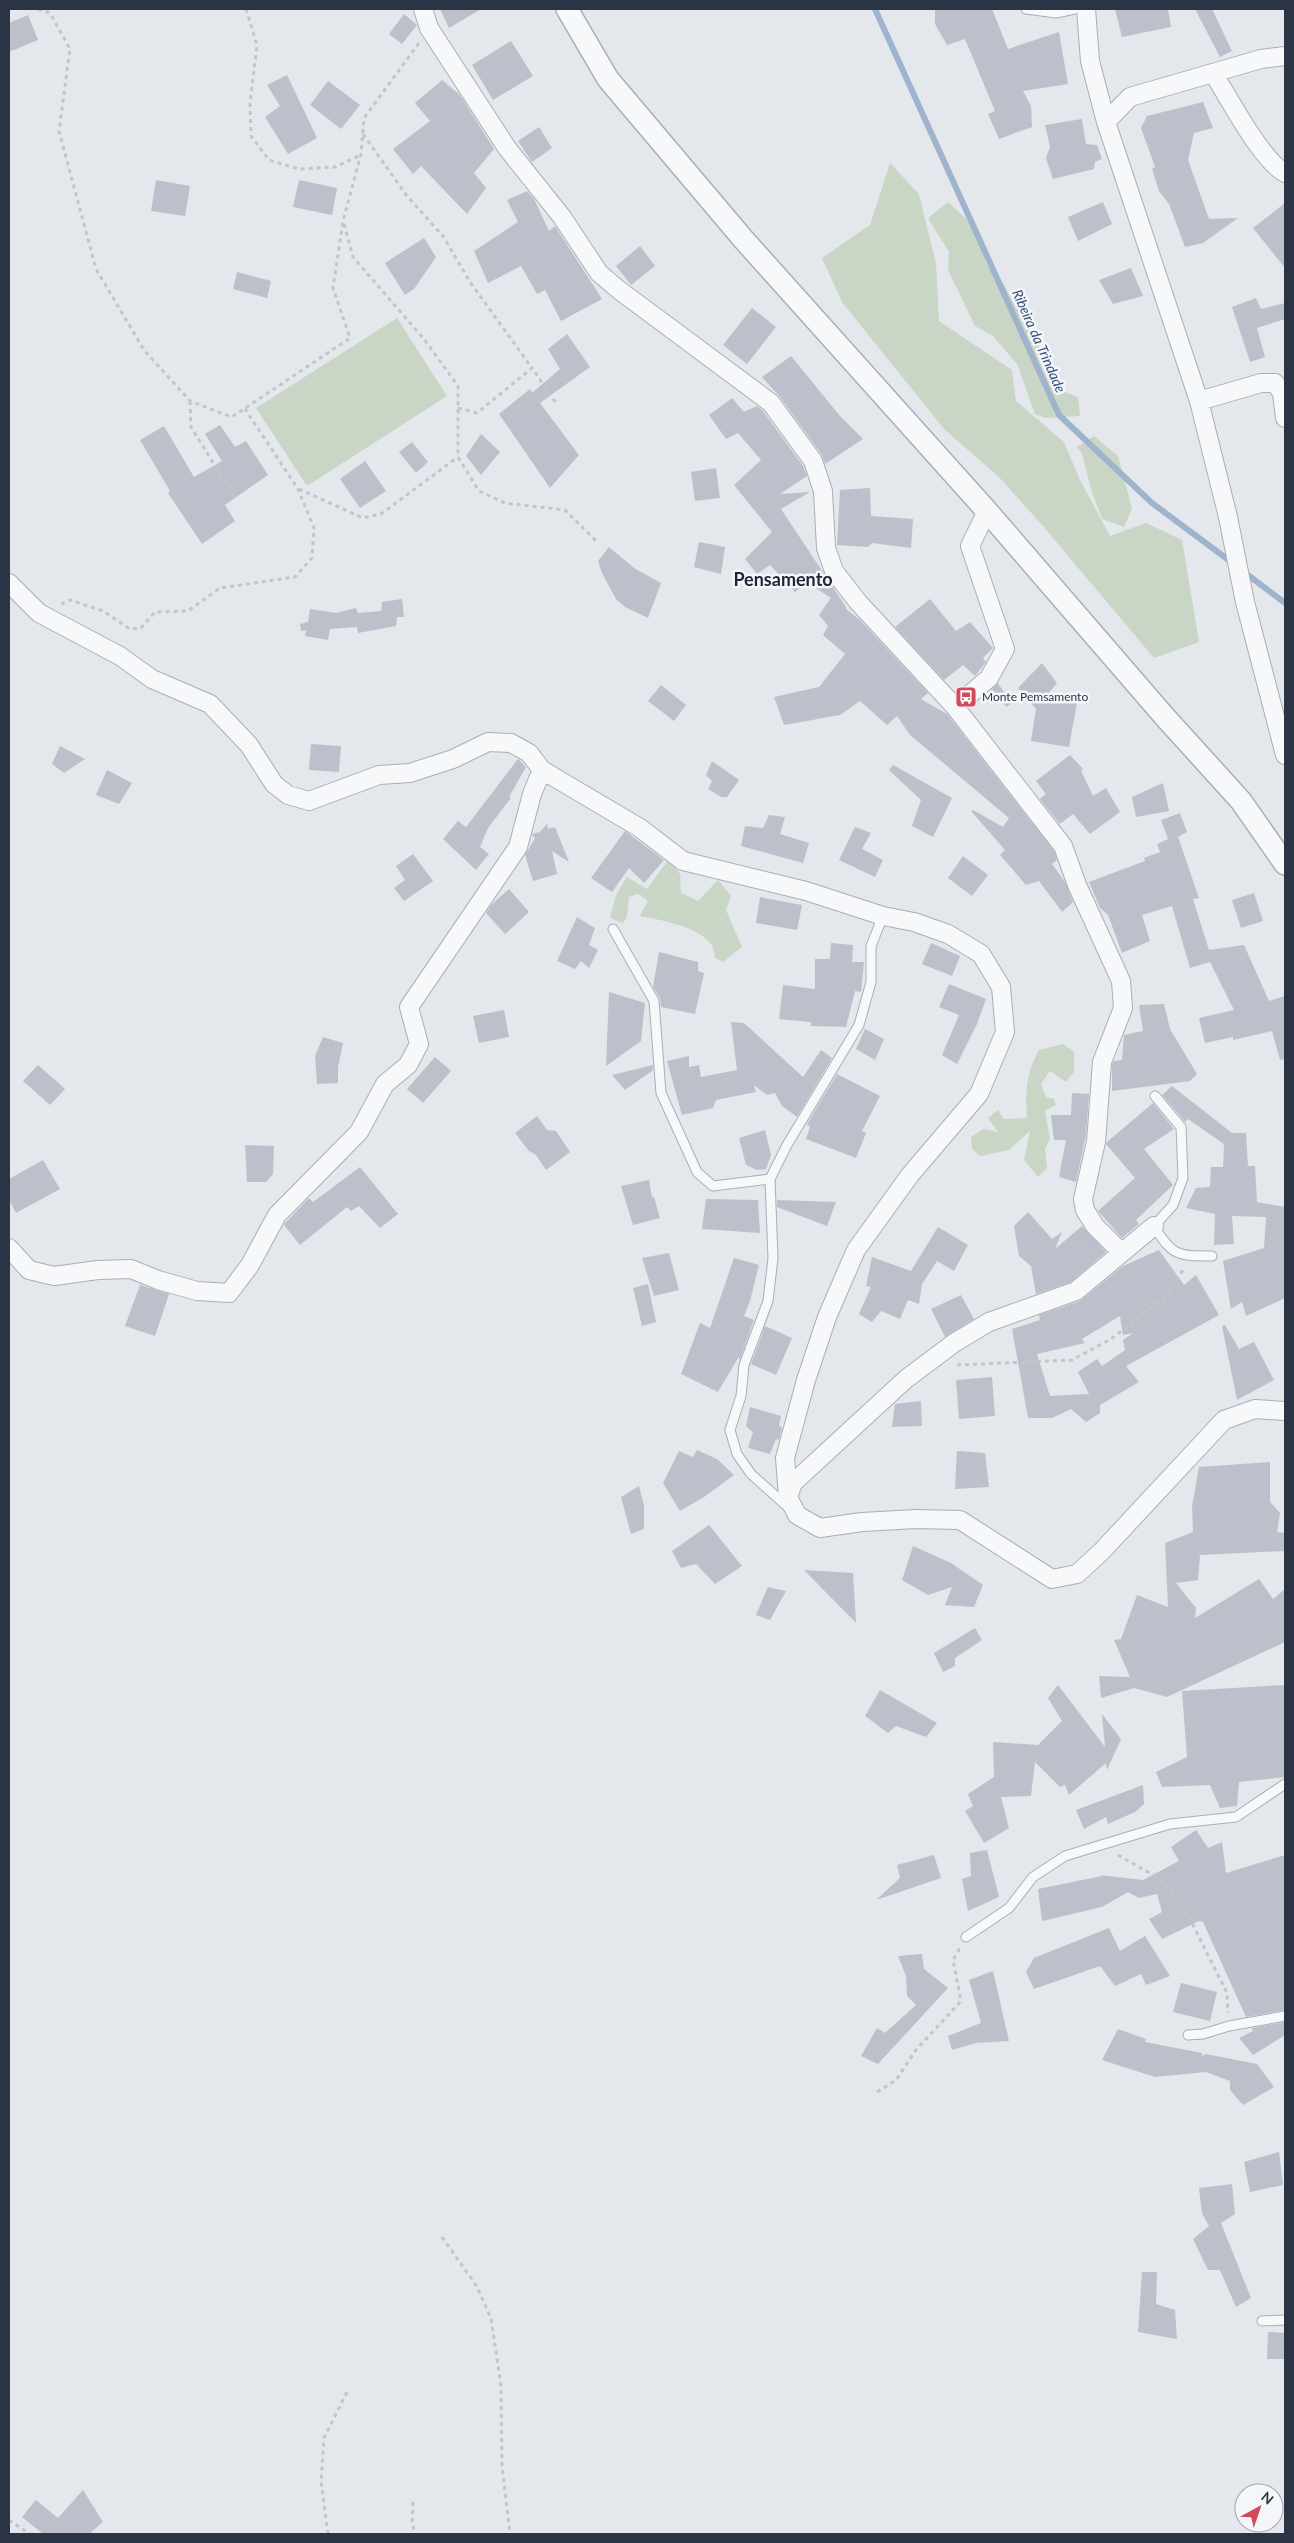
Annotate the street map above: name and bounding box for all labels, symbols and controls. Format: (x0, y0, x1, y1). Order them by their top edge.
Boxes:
water label: Ribeira da Trindade (1009, 286, 1070, 395)
district label: Pensamento (733, 568, 833, 590)
bus stop icon: Monte Pemsamento (954, 685, 978, 709)
place label: Monte Pemsamento (982, 689, 1088, 704)
north arrow (1234, 2483, 1284, 2533)
text: N (1258, 2488, 1277, 2508)

